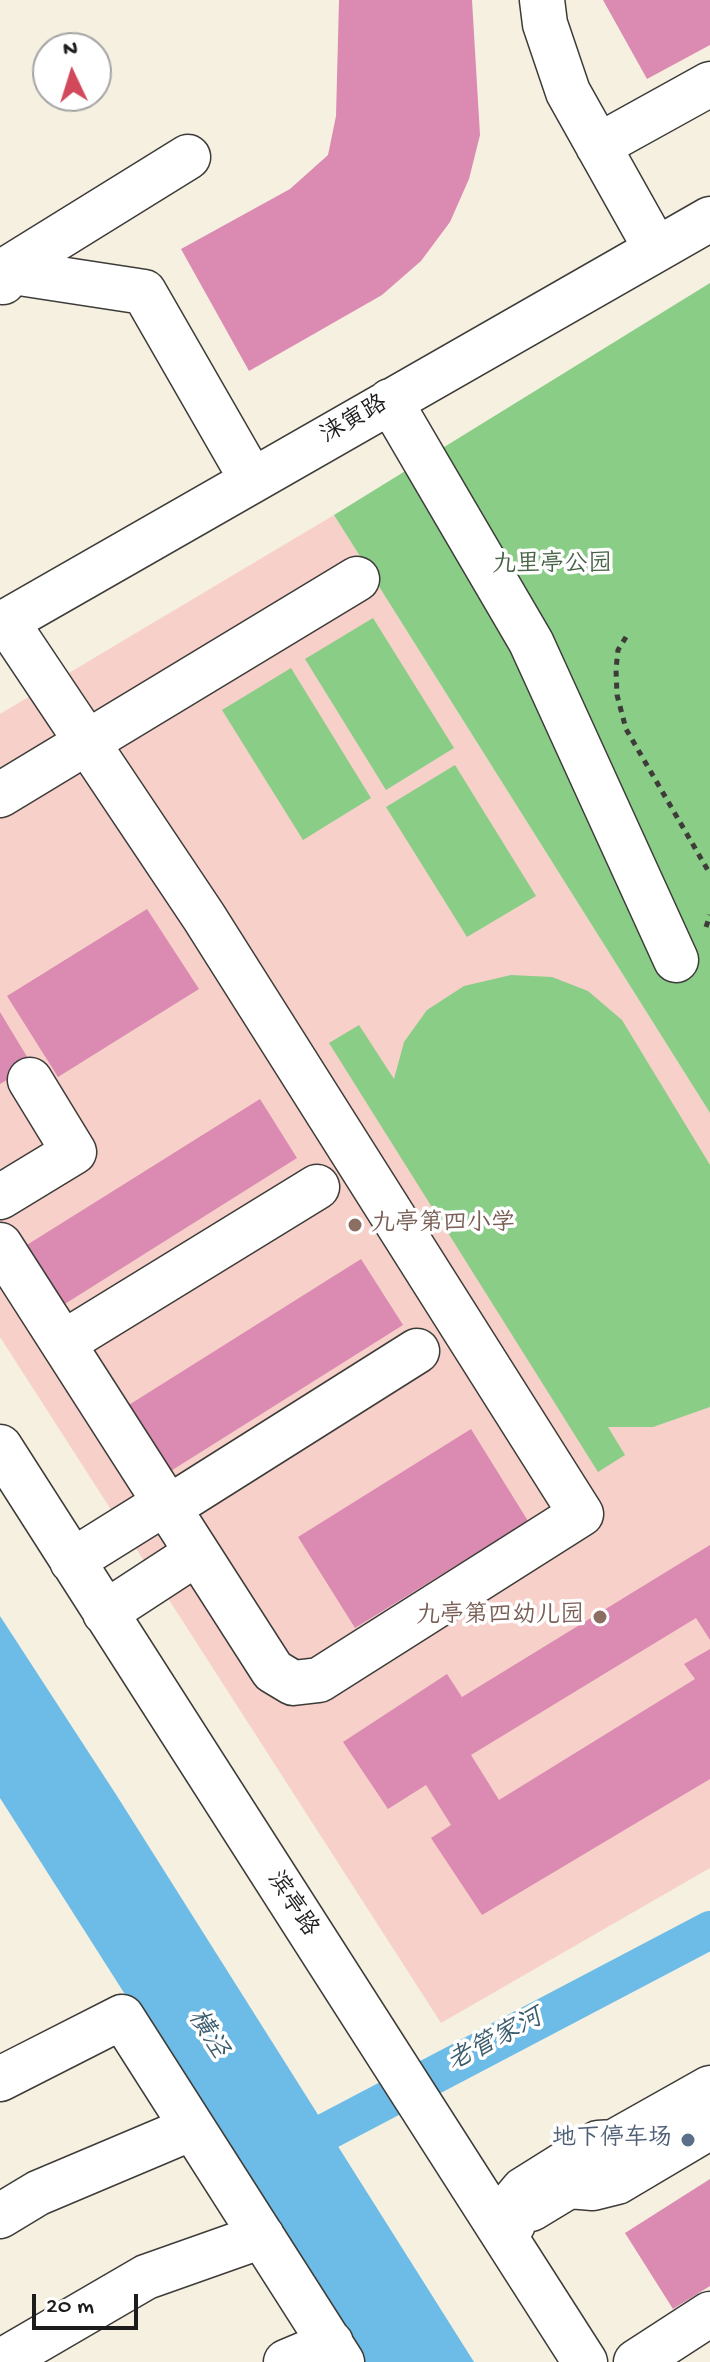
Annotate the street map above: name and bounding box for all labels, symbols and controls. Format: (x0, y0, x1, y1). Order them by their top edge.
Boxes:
north arrow (32, 32, 112, 112)
text: N (62, 37, 79, 64)
street label: 涞寅路 (317, 391, 393, 451)
park label: 九里亭公园 (492, 552, 612, 580)
place label: 九亭第四小学 (371, 1211, 515, 1239)
marker: 九亭第四小学 (346, 1216, 364, 1234)
place label: 九亭第四幼儿园 (416, 1603, 584, 1631)
marker: 九亭第四幼儿园 (591, 1608, 609, 1626)
street label: 滨亭路 (259, 1867, 323, 1943)
water label: 老管家河 (443, 2004, 549, 2080)
water label: 横泾 (179, 2005, 233, 2065)
place label: 地下停车场 (552, 2126, 672, 2154)
marker: 地下停车场 (679, 2131, 697, 2149)
scale bar (36, 2278, 142, 2328)
text: 20 m (46, 2293, 94, 2322)

